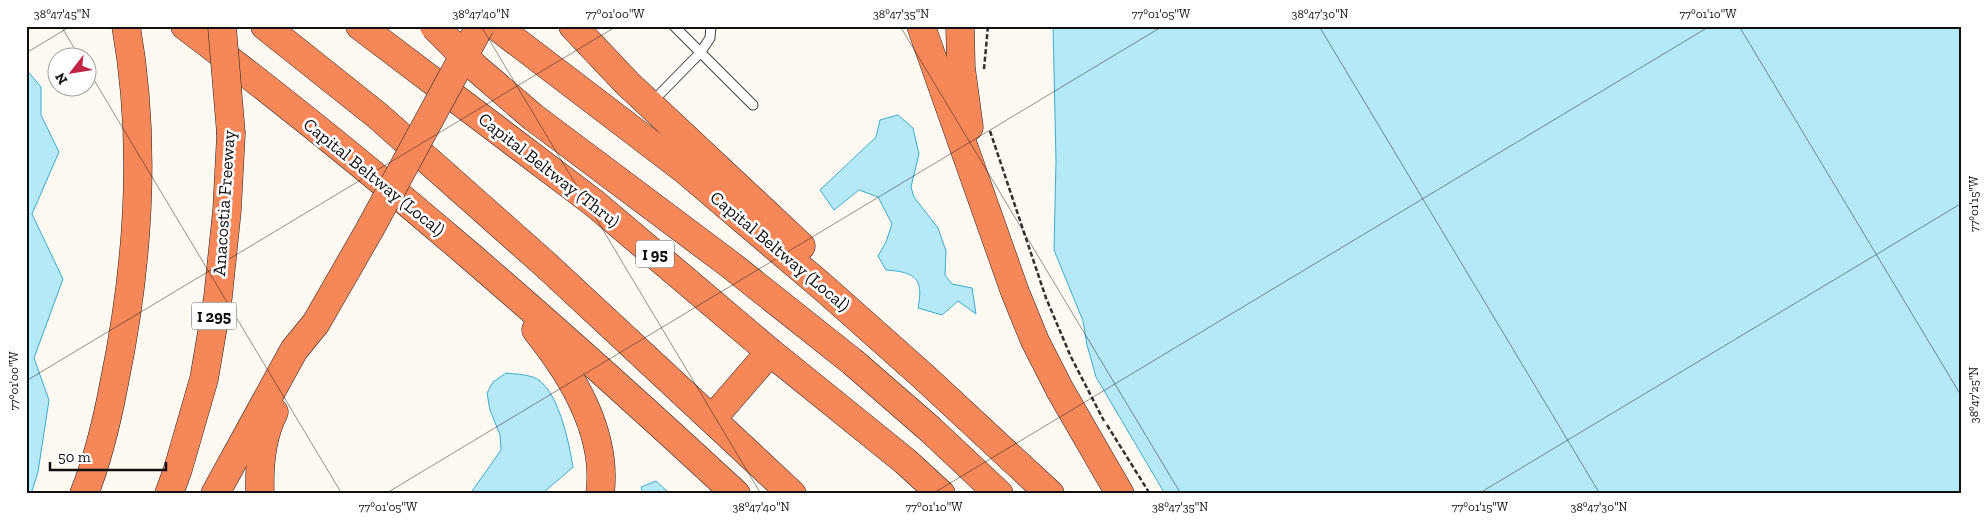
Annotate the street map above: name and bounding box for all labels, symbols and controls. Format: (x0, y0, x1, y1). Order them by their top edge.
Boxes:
text: 38°47'45"N (34, 7, 90, 21)
text: 38°47'40"N (452, 7, 510, 21)
text: 77°01'00"W (585, 7, 645, 21)
text: 38°47'35"N (873, 7, 929, 21)
text: 77°01'05"W (1132, 7, 1191, 21)
text: 38°47'30"N (1292, 7, 1349, 21)
text: 77°01'10"W (1680, 7, 1737, 21)
north arrow (48, 48, 98, 98)
text: N (51, 69, 71, 87)
street label: Capital Beltway (Thru) (474, 108, 624, 232)
street label: Capital Beltway (Local) (299, 113, 449, 241)
street label: Anacostia Freeway (208, 128, 240, 277)
text: 77°01'15"W (1967, 175, 1981, 232)
street label: Capital Beltway (Local) (706, 186, 854, 316)
road number: I 95 (636, 240, 674, 268)
road number: I 295 (192, 302, 236, 330)
text: 77°01'00"W (7, 351, 21, 411)
text: 38°47'25"N (1967, 367, 1981, 423)
scale bar (50, 440, 166, 472)
text: 50 m (58, 448, 91, 466)
text: 77°01'05"W (359, 500, 418, 514)
text: 38°47'40"N (732, 500, 790, 514)
text: 77°01'10"W (906, 500, 963, 514)
text: 38°47'35"N (1152, 500, 1208, 514)
text: 77°01'15"W (1452, 500, 1509, 514)
text: 38°47'30"N (1571, 500, 1628, 514)

